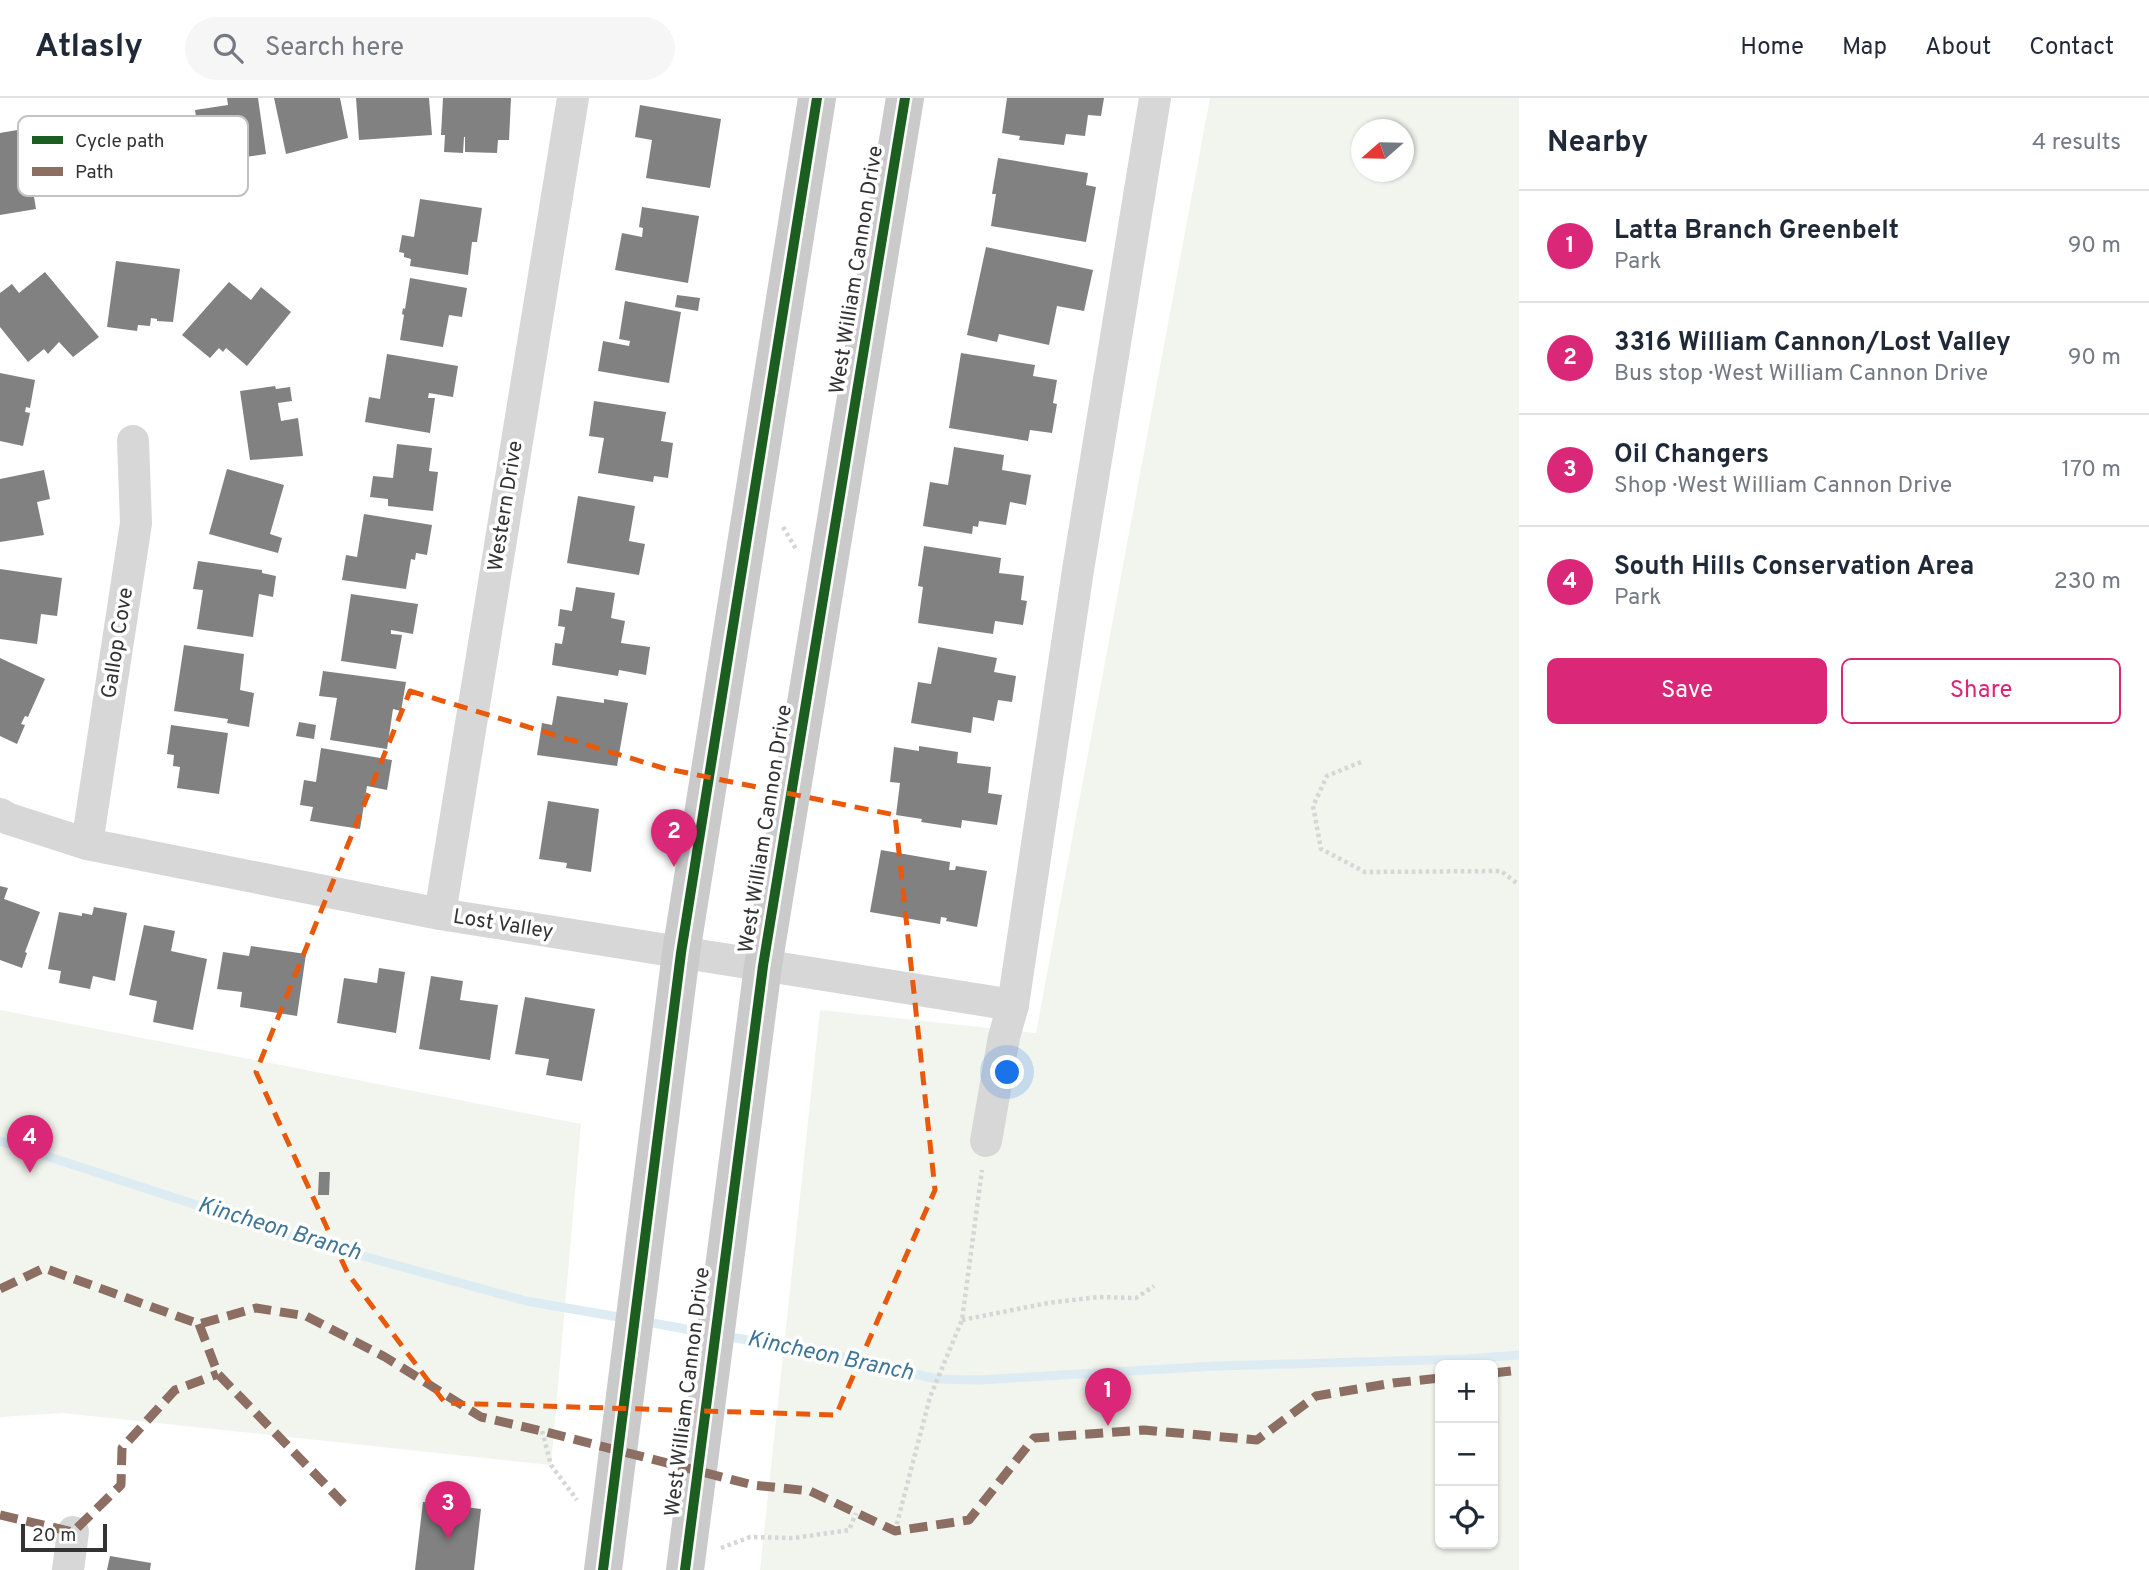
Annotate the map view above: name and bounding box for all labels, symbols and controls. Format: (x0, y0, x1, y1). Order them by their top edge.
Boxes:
search box (185, 17, 675, 80)
text: Atlasly (35, 27, 143, 69)
icon: search (209, 29, 247, 67)
text: Search here (265, 32, 404, 65)
text: Home (1740, 33, 1804, 63)
text: Map (1842, 33, 1887, 63)
text: About (1925, 33, 1991, 63)
text: Contact (2029, 33, 2114, 63)
legend (18, 116, 248, 196)
north arrow (1351, 119, 1414, 182)
text: Nearby (1547, 125, 1648, 162)
text: 4 results (2032, 129, 2121, 158)
text: Cycle path (75, 130, 164, 154)
street label: West William Cannon Drive (824, 144, 890, 396)
text: Path (75, 161, 114, 185)
text: Latta Branch Greenbelt (1614, 215, 1899, 248)
text: 1 (1565, 232, 1575, 261)
text: 90 m (2068, 232, 2121, 261)
text: Park (1614, 248, 1661, 277)
text: 3316 William Cannon/Lost Valley (1614, 327, 2011, 360)
text: 2 (1563, 344, 1577, 373)
text: 90 m (2068, 344, 2121, 373)
text: Bus stop · West William Cannon Drive (1614, 360, 1988, 389)
street label: Western Drive (482, 439, 530, 573)
text: Oil Changers (1614, 439, 1769, 472)
text: 3 (1563, 456, 1577, 485)
text: 170 m (2062, 456, 2121, 485)
text: Shop · West William Cannon Drive (1614, 472, 1952, 501)
text: South Hills Conservation Area (1614, 551, 1974, 584)
text: 4 (1563, 568, 1577, 597)
text: 230 m (2054, 568, 2121, 597)
text: Park (1614, 584, 1661, 613)
street label: Gallop Cove (96, 585, 140, 701)
button: Save (1547, 658, 1827, 724)
button: Share (1841, 658, 2121, 724)
street label: West William Cannon Drive (733, 703, 799, 955)
pin: 2 (651, 809, 697, 867)
street label: Lost Valley (451, 904, 555, 946)
your location (990, 1055, 1024, 1089)
pin: 4 (7, 1115, 53, 1173)
water label: Kincheon Branch (194, 1191, 365, 1269)
street label: West William Cannon Drive (659, 1266, 717, 1518)
water label: Kincheon Branch (744, 1325, 916, 1389)
map controls (1435, 1360, 1498, 1549)
button: + (1435, 1360, 1498, 1423)
pin: 1 (1085, 1368, 1131, 1426)
button: − (1435, 1423, 1498, 1486)
pin: 3 (425, 1481, 471, 1539)
button: locate (1435, 1486, 1498, 1549)
scale bar (21, 1521, 107, 1553)
text: 20 m (32, 1524, 76, 1548)

